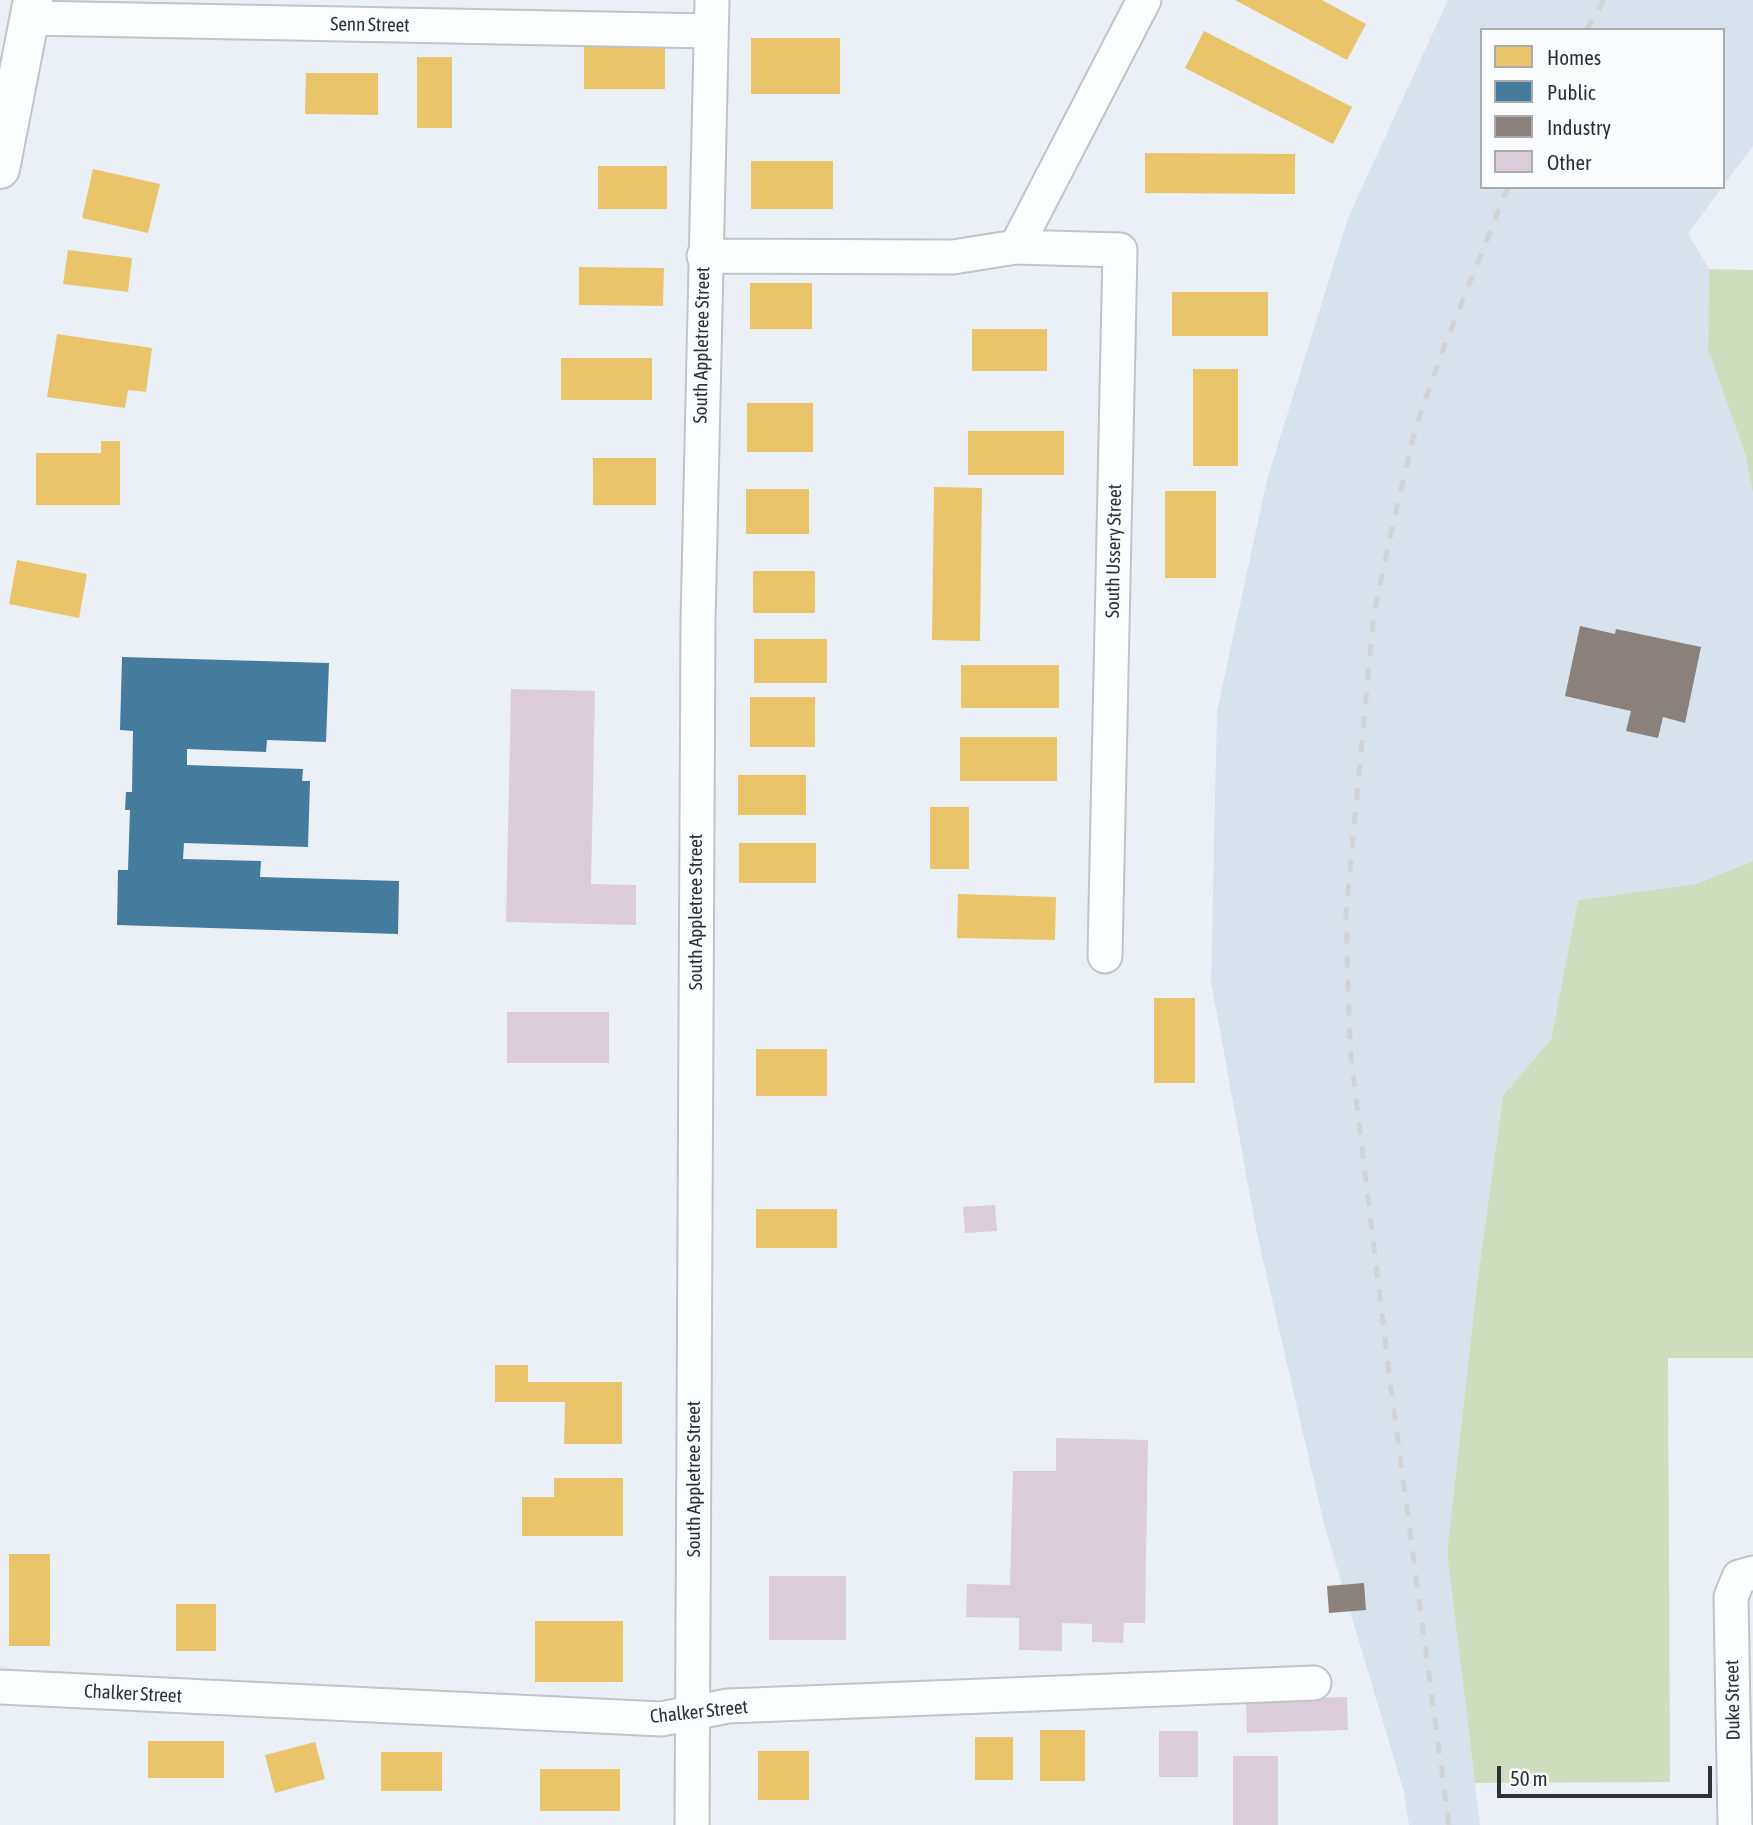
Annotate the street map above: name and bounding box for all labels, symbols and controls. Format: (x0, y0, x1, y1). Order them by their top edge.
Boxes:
street label: Senn Street (330, 13, 410, 37)
legend (1480, 28, 1725, 189)
text: Homes (1547, 45, 1601, 69)
text: Public (1547, 80, 1596, 104)
text: Industry (1547, 115, 1611, 139)
text: Other (1547, 150, 1591, 174)
street label: South Appletree Street (689, 266, 715, 424)
street label: South Ussery Street (1101, 484, 1127, 618)
street label: South Appletree Street (685, 834, 707, 990)
street label: South Appletree Street (683, 1401, 705, 1557)
street label: Duke Street (1721, 1659, 1745, 1741)
street label: Chalker Street (83, 1680, 183, 1708)
street label: Chalker Street (649, 1696, 749, 1728)
scale bar (1501, 1752, 1716, 1796)
text: 50 m (1510, 1766, 1548, 1790)

